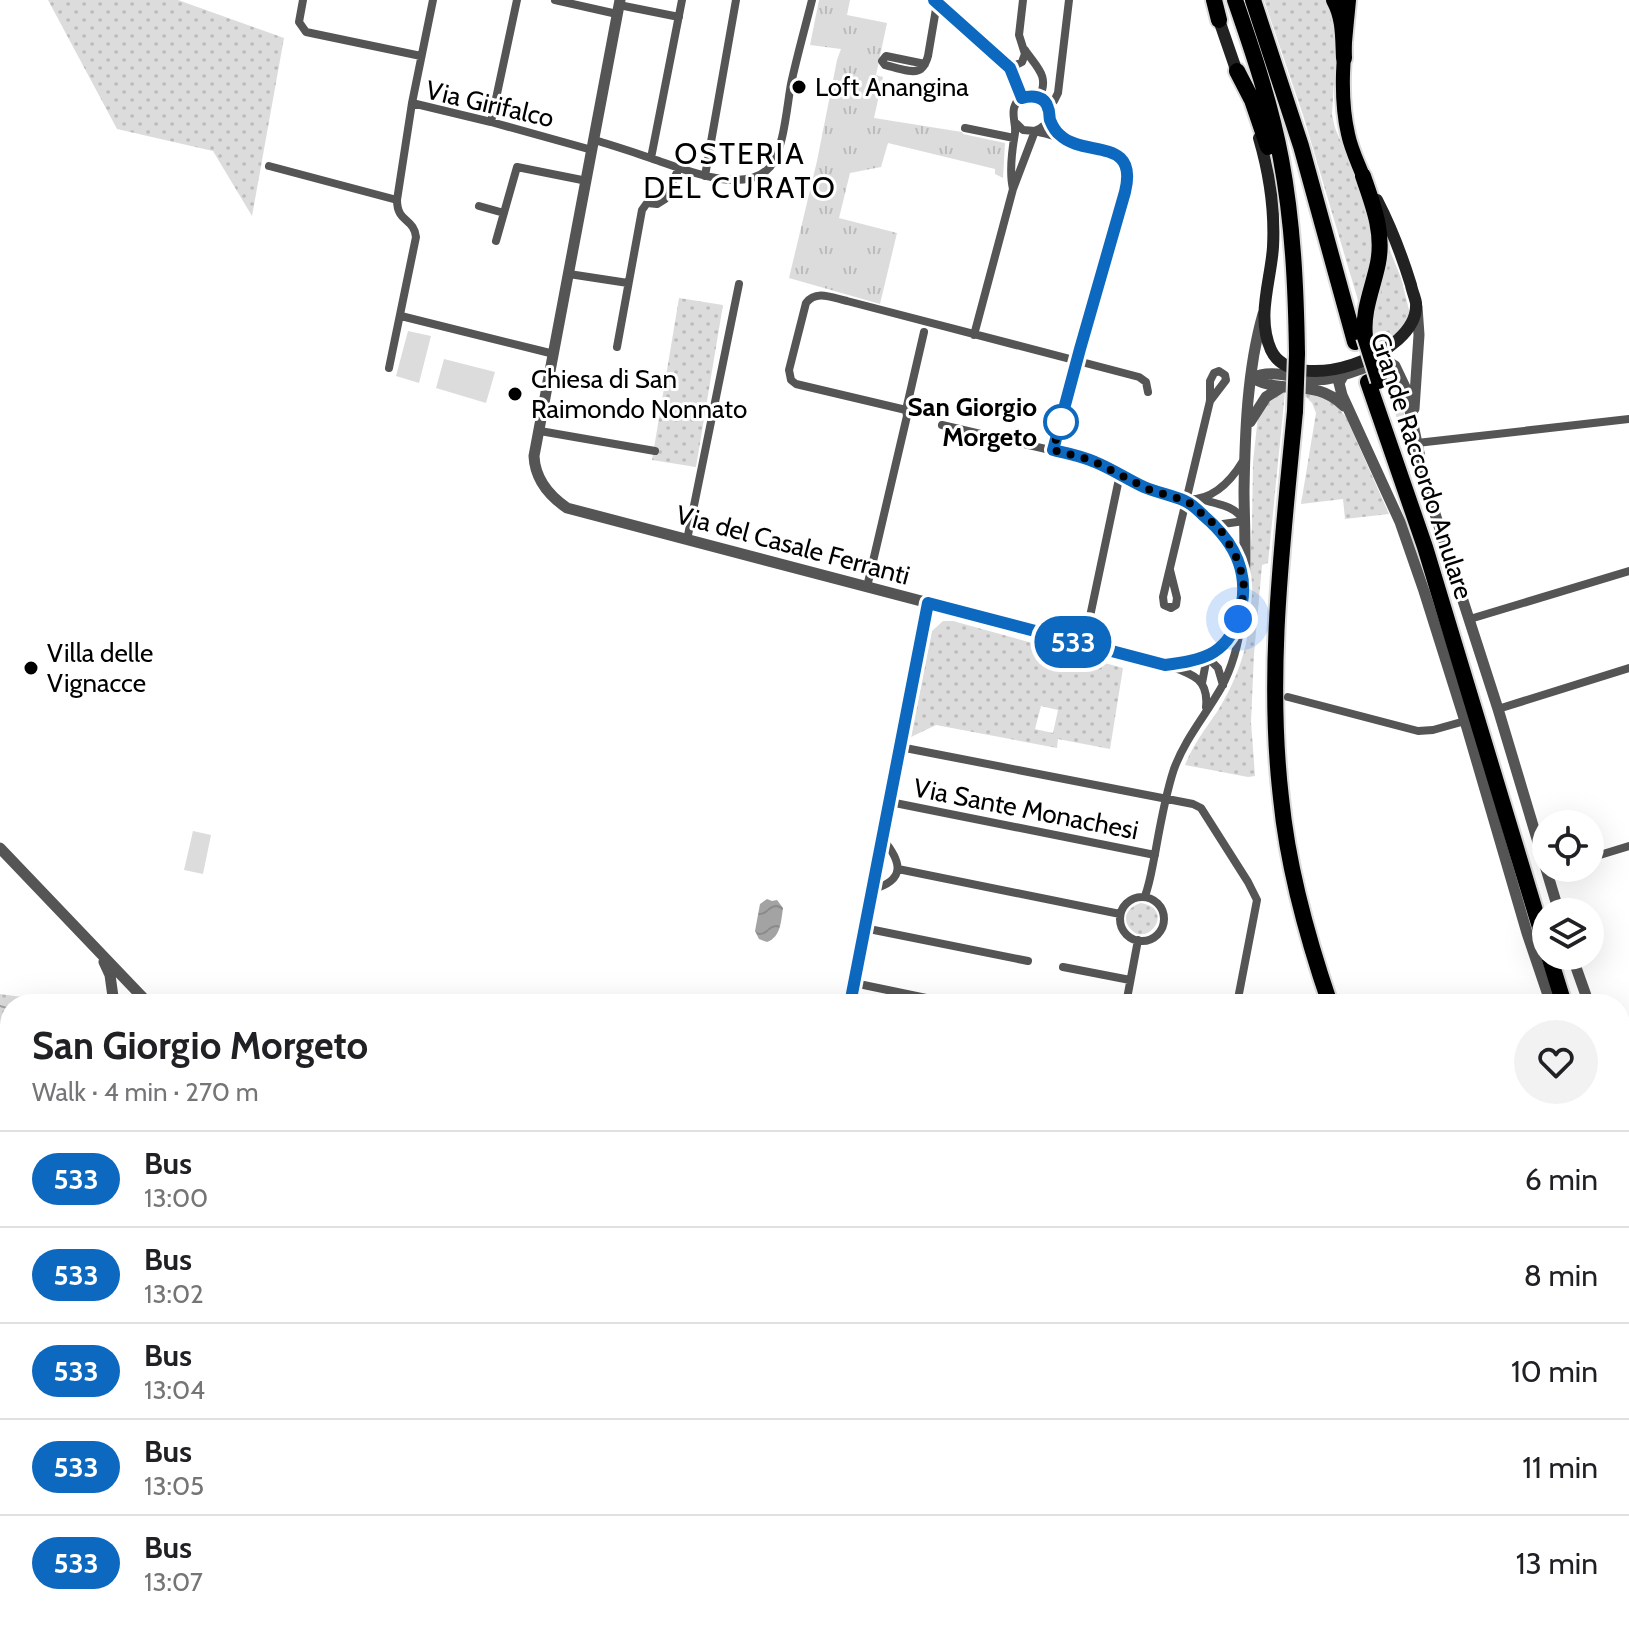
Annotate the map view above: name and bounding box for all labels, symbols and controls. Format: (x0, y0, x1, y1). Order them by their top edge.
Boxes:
place label: Loft Anangina (815, 71, 969, 103)
street label: Via Girifalco (423, 74, 557, 134)
marker: Loft Anangina (790, 78, 808, 96)
district label: OSTERIA DEL CURATO (643, 135, 837, 206)
street label: Grande Raccordo Anulare (1364, 329, 1480, 603)
place label: Chiesa di San Raimondo Nonnato (531, 363, 747, 425)
marker: Chiesa di San Raimondo Nonnato (506, 385, 524, 403)
place label: San Giorgio Morgeto (907, 391, 1037, 453)
marker: San Giorgio Morgeto (1044, 405, 1078, 439)
street label: Via del Casale Ferranti (673, 498, 913, 592)
your location (1218, 599, 1258, 639)
line badge: 533 (1027, 616, 1119, 668)
text: 533 (1050, 625, 1096, 659)
place label: Villa delle Vignacce (47, 637, 153, 699)
marker: Villa delle Vignacce (22, 659, 40, 677)
street label: Via Sante Monachesi (911, 772, 1141, 846)
map controls (1532, 810, 1604, 970)
button: locate (1532, 810, 1604, 882)
button: layers (1532, 898, 1604, 970)
button: heart (1514, 1020, 1598, 1104)
text: San Giorgio Morgeto (32, 1022, 368, 1069)
text: Walk · 4 min · 270 m (32, 1076, 259, 1108)
text: Bus (144, 1145, 192, 1182)
text: 6 min (1525, 1161, 1598, 1198)
text: 533 (53, 1162, 99, 1196)
text: 13:00 (144, 1182, 208, 1214)
text: Bus (144, 1241, 192, 1278)
text: 8 min (1524, 1257, 1598, 1294)
text: 533 (53, 1258, 99, 1292)
text: 13:02 (144, 1278, 204, 1310)
text: Bus (144, 1337, 192, 1374)
text: 10 min (1511, 1353, 1598, 1390)
text: 533 (53, 1354, 99, 1388)
text: 13:04 (144, 1374, 205, 1406)
text: Bus (144, 1433, 192, 1470)
text: 11 min (1522, 1449, 1598, 1486)
text: 533 (53, 1450, 99, 1484)
text: 13:05 (144, 1470, 204, 1502)
text: Bus (144, 1529, 192, 1566)
text: 13 min (1516, 1545, 1598, 1582)
text: 533 (53, 1546, 99, 1580)
text: 13:07 (144, 1566, 203, 1598)

